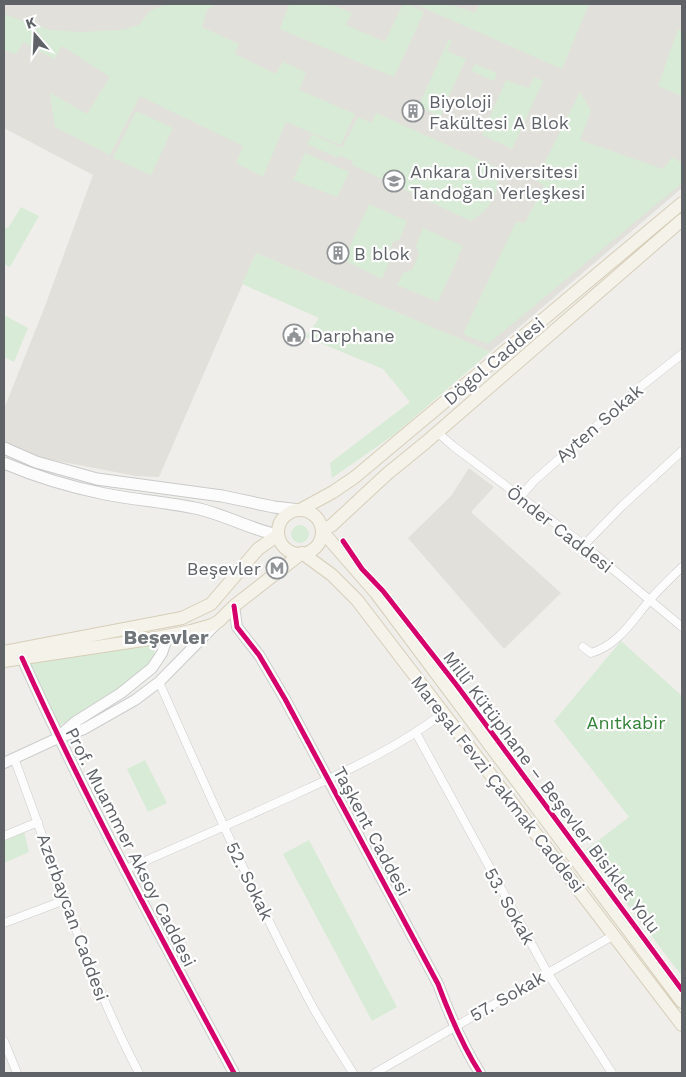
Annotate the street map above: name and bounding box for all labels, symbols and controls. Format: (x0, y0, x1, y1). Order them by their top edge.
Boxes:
north arrow (10, 10, 60, 60)
text: K (24, 13, 38, 32)
place label: Biyoloji Fakültesi A Blok (429, 91, 569, 133)
building icon: Biyoloji Fakültesi A Blok (401, 99, 425, 123)
place label: Ankara Üniversitesi Tandoğan Yerleşkesi (410, 161, 585, 203)
school or university icon: Ankara Üniversitesi Tandoğan Yerleşkesi (382, 169, 406, 193)
building icon: B blok (326, 241, 350, 265)
place label: B blok (354, 243, 410, 264)
street label: Dögol Caddesi (439, 313, 549, 409)
public building icon: Darphane (282, 323, 306, 347)
place label: Darphane (310, 325, 395, 346)
street label: Ayten Sokak (551, 380, 647, 466)
street label: Önder Caddesi (503, 481, 617, 577)
metro station icon: Beşevler (265, 556, 289, 580)
place label: Beşevler (187, 558, 261, 579)
district label: Beşevler (123, 625, 209, 649)
street label: Millî Kütüphane – Beşevler Bisiklet Yolu (439, 647, 665, 937)
street label: Mareşal Fevzi Çakmak Caddesi (407, 671, 589, 897)
park label: Anıtkabir (587, 712, 665, 733)
street label: Prof. Muammer Aksoy Caddesi (61, 724, 201, 970)
street label: Taşkent Caddesi (329, 763, 415, 899)
street label: Azerbaycan Caddesi (33, 830, 113, 1004)
street label: 52. Sokak (222, 838, 278, 924)
street label: 53. Sokak (480, 864, 540, 948)
street label: 57. Sokak (466, 966, 548, 1026)

